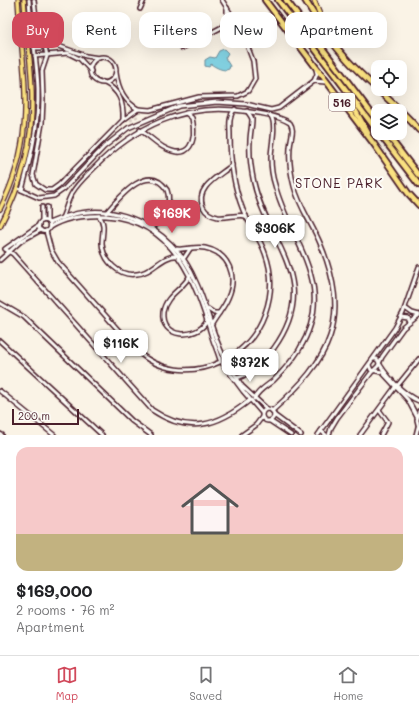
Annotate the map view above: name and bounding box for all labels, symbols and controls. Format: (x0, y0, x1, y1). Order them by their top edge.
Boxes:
chip: Buy (12, 12, 64, 48)
chip: Rent (72, 12, 131, 48)
chip: Filters (139, 12, 212, 48)
chip: New (220, 12, 277, 48)
chip: Apartment (285, 12, 387, 48)
map controls (371, 60, 407, 140)
button: locate (371, 60, 407, 96)
road number: 516 (329, 93, 355, 111)
button: layers (371, 104, 407, 140)
district label: STONE PARK (295, 174, 383, 191)
pin: $169K (144, 200, 200, 234)
text: $169K (153, 204, 191, 221)
pin: $306K (247, 215, 303, 249)
text: $306K (255, 219, 295, 236)
pin: $116K (93, 330, 149, 364)
text: $116K (103, 334, 139, 351)
pin: $372K (222, 349, 278, 383)
text: $372K (231, 353, 269, 370)
scale bar (12, 407, 79, 426)
text: 200 m (18, 408, 50, 423)
icon: home (174, 473, 246, 545)
text: $169,000 (16, 579, 93, 601)
text: 2 rooms · 76 m² (16, 601, 115, 618)
text: Apartment (16, 618, 85, 635)
tab: Map (56, 664, 78, 703)
tab: Saved (189, 664, 222, 703)
tab: Home (333, 664, 363, 703)

